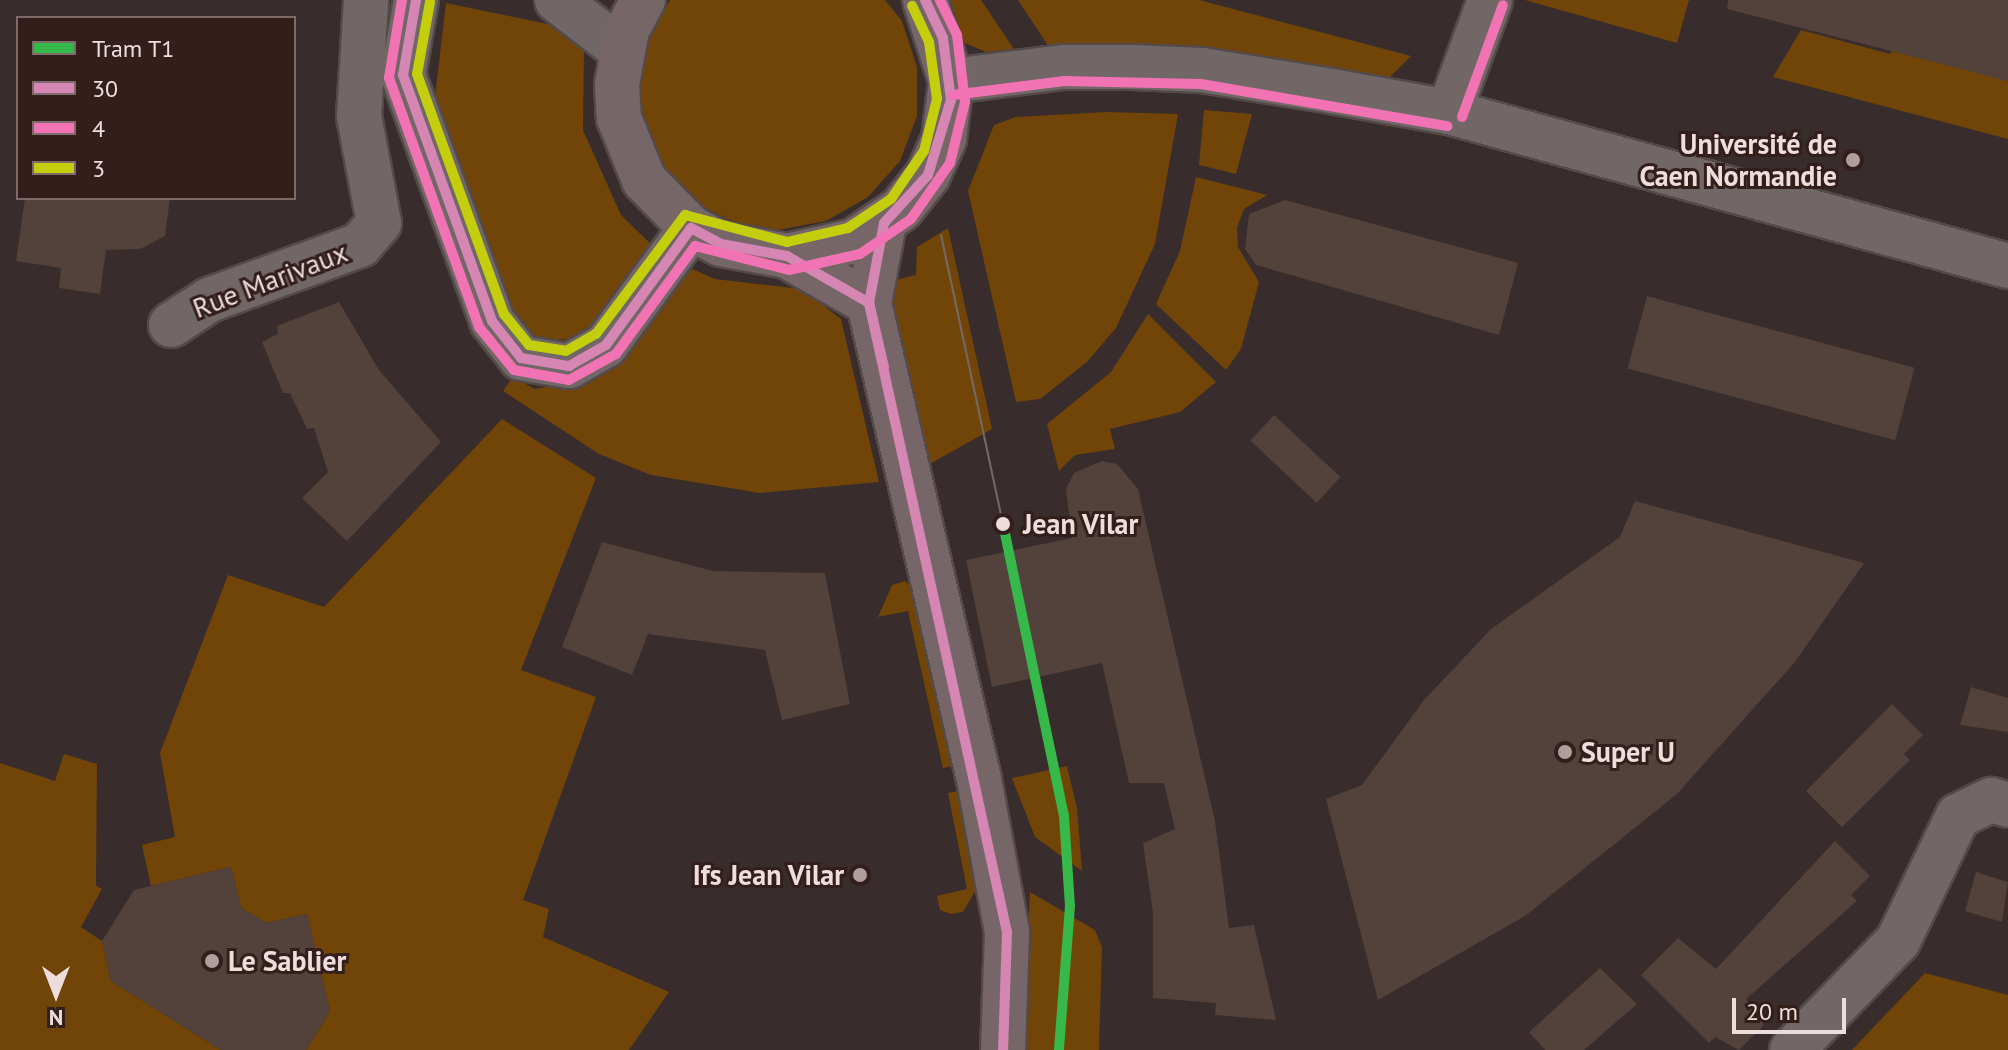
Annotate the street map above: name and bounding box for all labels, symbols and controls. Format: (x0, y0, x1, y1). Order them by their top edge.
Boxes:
legend (16, 16, 296, 200)
text: Tram T1 (92, 33, 174, 64)
text: 30 (92, 73, 118, 104)
text: 4 (92, 113, 105, 144)
place label: Université de Caen Normandie (1639, 127, 1837, 193)
marker: Université de Caen Normandie (1844, 151, 1862, 169)
text: 3 (92, 153, 105, 184)
street label: Rue Marivaux (188, 235, 352, 325)
place label: Jean Vilar (1023, 507, 1139, 541)
marker: Jean Vilar (990, 511, 1016, 537)
place label: Super U (1581, 735, 1675, 769)
marker: Super U (1556, 743, 1574, 761)
place label: Ifs Jean Vilar (692, 858, 844, 892)
marker: Ifs Jean Vilar (851, 866, 869, 884)
place label: Le Sablier (228, 944, 346, 978)
marker: Le Sablier (203, 952, 221, 970)
north arrow (16, 954, 96, 1034)
scale bar (1736, 982, 1850, 1032)
text: 20 m (1746, 996, 1798, 1027)
text: N (49, 1004, 63, 1032)

